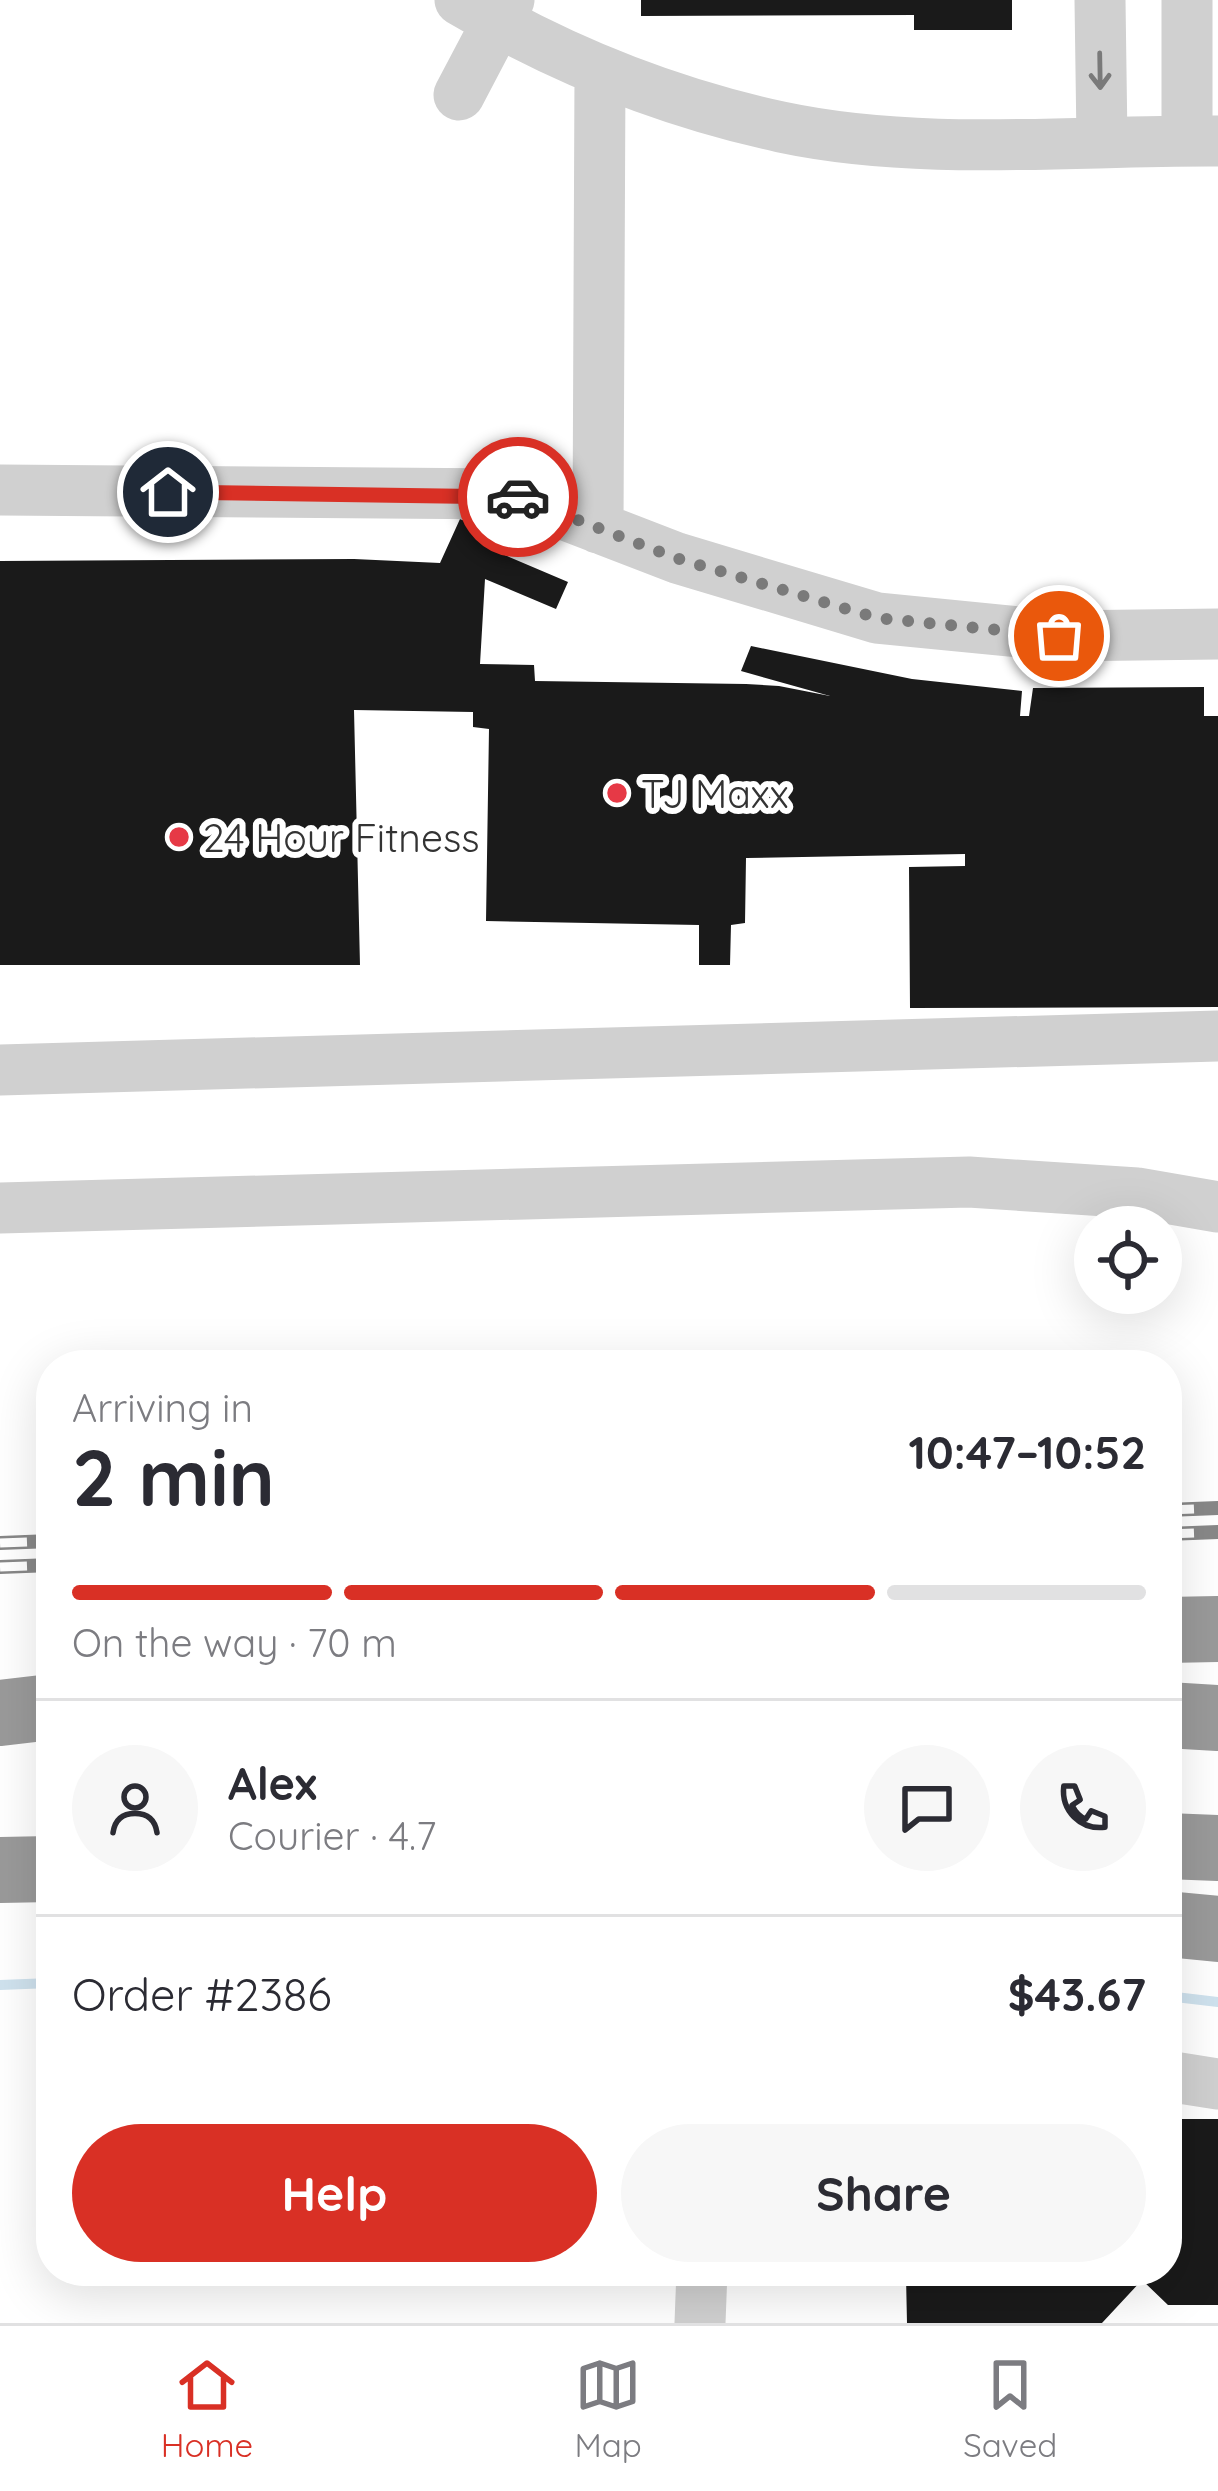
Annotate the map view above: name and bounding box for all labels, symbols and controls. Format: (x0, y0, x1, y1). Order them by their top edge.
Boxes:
one-way arrow (1089, 51, 1112, 90)
courier (458, 437, 578, 557)
pin (117, 441, 219, 543)
icon: home (135, 459, 201, 525)
icon: car (485, 464, 551, 530)
pin (1008, 585, 1110, 687)
icon: bag (1026, 603, 1092, 669)
place label: TJ Maxx (641, 769, 789, 818)
marker: TJ Maxx (604, 780, 630, 806)
place label: 24 Hour Fitness (203, 813, 480, 862)
marker: 24 Hour Fitness (166, 824, 192, 850)
map controls (1074, 1206, 1182, 1314)
button: locate (1074, 1206, 1182, 1314)
text: Arriving in (72, 1383, 253, 1432)
text: 10:47–10:52 (908, 1424, 1146, 1480)
text: 2 min (72, 1428, 275, 1526)
text: On the way · 70 m (72, 1618, 397, 1667)
button: person (72, 1745, 198, 1871)
button: chat (864, 1745, 990, 1871)
button: phone (1020, 1745, 1146, 1871)
text: Alex (228, 1755, 317, 1811)
text: Courier · 4.7 (228, 1811, 436, 1860)
text: Order #2386 (72, 1966, 332, 2022)
text: $43.67 (1008, 1966, 1146, 2022)
button: Help (72, 2124, 597, 2262)
button: Share (621, 2124, 1146, 2262)
tab: Home (161, 2352, 253, 2465)
tab: Map (575, 2352, 642, 2465)
tab: Saved (963, 2352, 1057, 2465)

